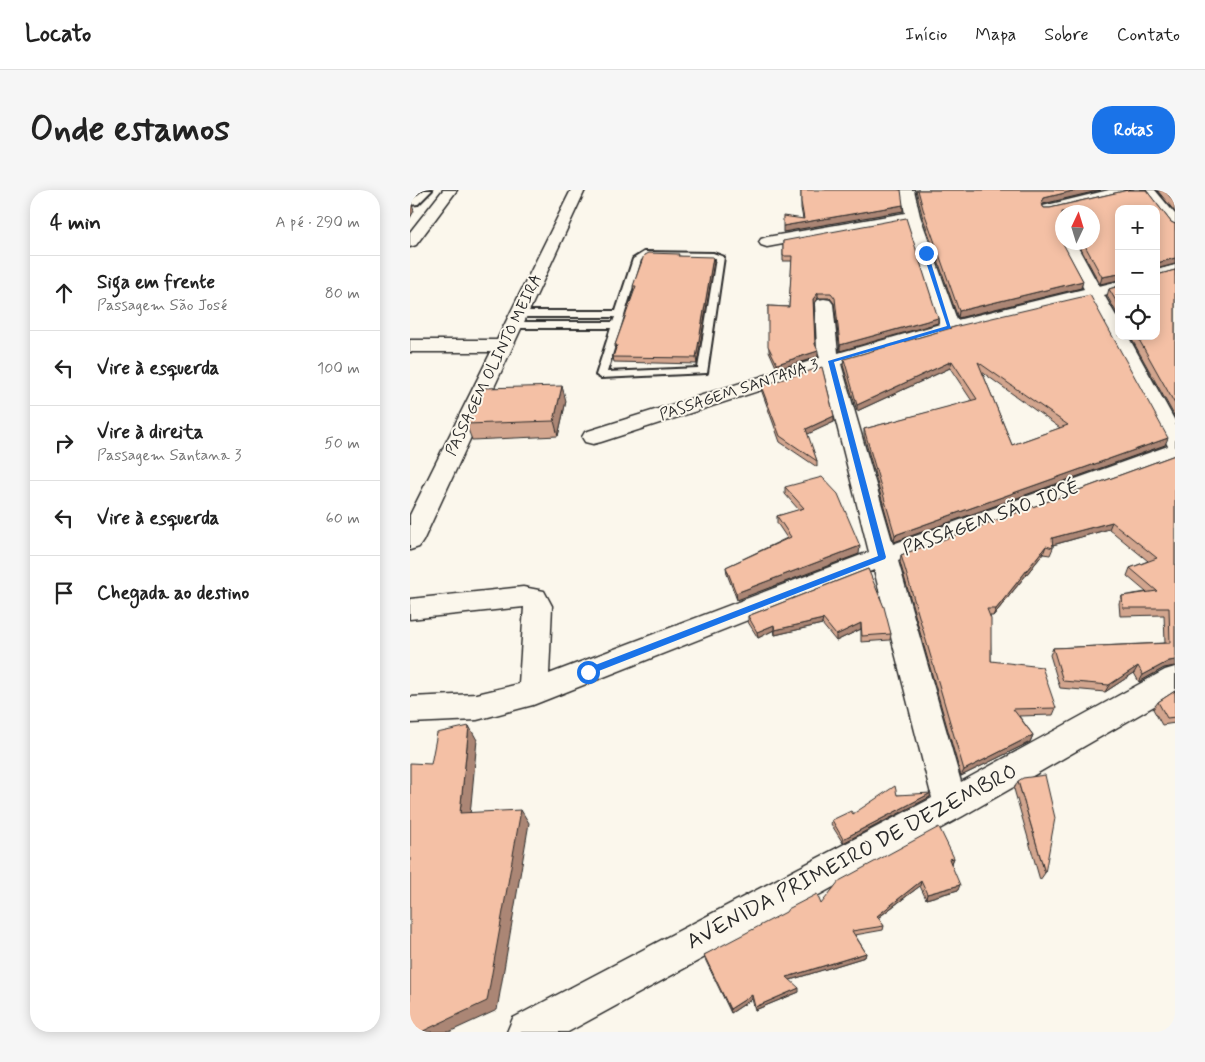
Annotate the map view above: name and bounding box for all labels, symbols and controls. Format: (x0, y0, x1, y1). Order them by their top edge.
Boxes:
text: Locato (25, 19, 91, 50)
text: Início (905, 23, 947, 47)
text: Mapa (975, 23, 1016, 47)
text: Sobre (1044, 23, 1089, 47)
text: Contato (1117, 23, 1180, 47)
button: Rotas (1092, 106, 1175, 154)
text: Onde estamos (30, 107, 230, 153)
north arrow (1055, 205, 1100, 250)
map controls (1115, 205, 1160, 340)
button: + (1115, 205, 1160, 250)
text: 4 min (50, 209, 101, 237)
text: A pé · 290 m (275, 212, 360, 233)
route end (915, 242, 938, 265)
button: − (1115, 250, 1160, 295)
text: Siga em frente (97, 270, 215, 295)
street label: PASSAGEM OLINTO MEIRA (441, 271, 547, 459)
icon: ahead (50, 279, 78, 307)
text: 80 m (325, 283, 360, 304)
text: Passagem São José (97, 295, 227, 316)
button: locate (1115, 295, 1160, 340)
icon: left (50, 354, 78, 382)
street label: PASSAGEM SANTANA 3 (657, 354, 821, 426)
text: Vire à esquerda (97, 356, 219, 381)
text: 100 m (317, 358, 360, 379)
text: Vire à direita (97, 420, 203, 445)
icon: right (50, 429, 78, 457)
text: 50 m (324, 433, 360, 454)
text: Passagem Santana 3 (97, 445, 241, 466)
street label: PASSAGEM SÃO JOSÉ (899, 473, 1083, 562)
icon: left (50, 504, 78, 532)
text: Vire à esquerda (97, 506, 219, 531)
text: 60 m (326, 508, 360, 529)
icon: arrive (50, 579, 78, 607)
text: Chegada ao destino (97, 581, 249, 606)
route start (577, 661, 600, 684)
street label: AVENIDA PRIMEIRO DE DEZEMBRO (682, 758, 1022, 956)

